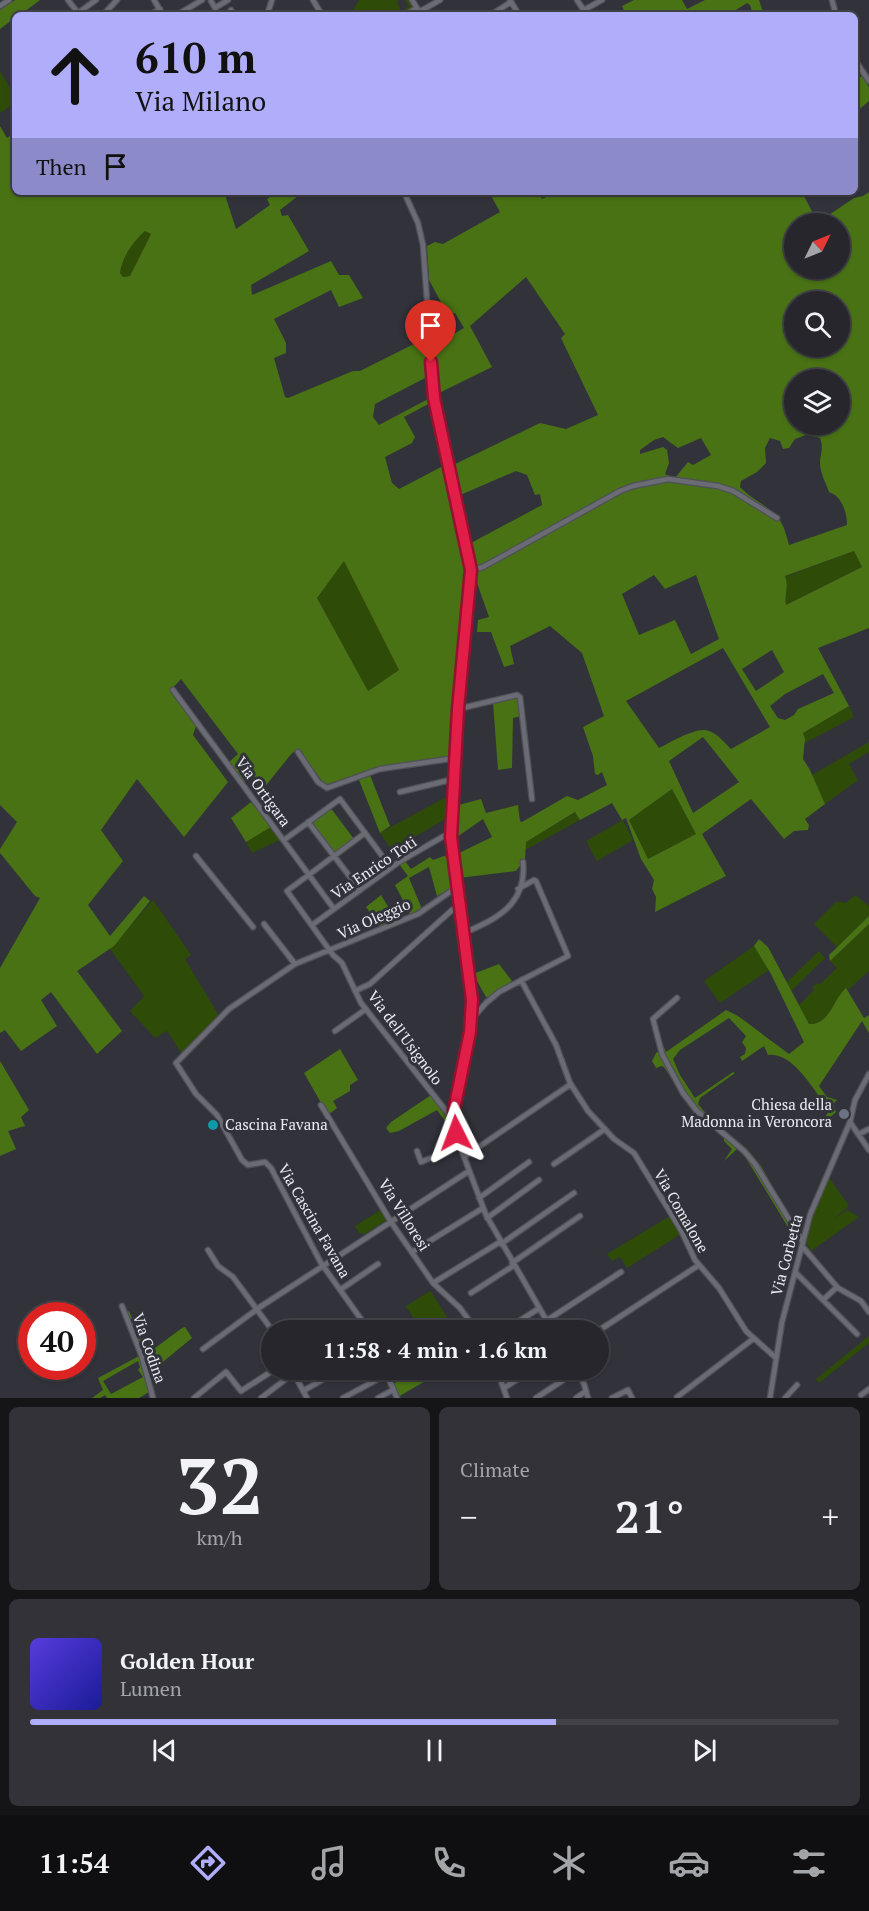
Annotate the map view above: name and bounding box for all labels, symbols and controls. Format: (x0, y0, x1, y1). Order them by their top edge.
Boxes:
text: 610 m (135, 29, 256, 85)
icon: ahead (36, 36, 114, 114)
text: Via Milano (135, 83, 266, 119)
icon: arrive (99, 150, 132, 183)
text: Then (36, 152, 87, 181)
north arrow (784, 213, 850, 279)
map controls (784, 213, 850, 435)
button: search (784, 291, 850, 357)
pin (405, 300, 456, 362)
icon: arrive (414, 309, 447, 342)
button: layers (784, 369, 850, 435)
street label: Via Ortigara (232, 752, 296, 831)
street label: Via Enrico Toti (327, 831, 420, 903)
street label: Via Oleggio (334, 893, 413, 943)
street label: Via dell'Usignolo (364, 986, 448, 1089)
place label: Chiesa della Madonna in Veroncora (681, 1094, 832, 1131)
position arrow (424, 1101, 488, 1165)
marker: Chiesa della Madonna in Veroncora (837, 1107, 851, 1121)
place label: Cascina Favana (225, 1114, 328, 1134)
marker: Cascina Favana (206, 1118, 220, 1132)
street label: Via Cascina Favana (274, 1160, 356, 1282)
street label: Via Comalone (650, 1165, 714, 1256)
street label: Via Villoresi (375, 1174, 435, 1255)
street label: Via Corbetta (766, 1211, 807, 1298)
speed limit sign: 40 (18, 1302, 96, 1380)
street label: Via Codina (129, 1310, 171, 1386)
text: 11:58 · 4 min · 1.6 km (323, 1335, 547, 1364)
text: 32 (175, 1433, 264, 1536)
text: Climate (460, 1456, 530, 1483)
text: 21° (615, 1486, 684, 1546)
text: − (460, 1495, 478, 1538)
text: + (821, 1495, 839, 1538)
text: km/h (196, 1524, 243, 1551)
text: Golden Hour (120, 1646, 254, 1675)
text: Lumen (120, 1675, 182, 1702)
icon: previous (148, 1734, 181, 1767)
icon: pause (418, 1734, 451, 1767)
icon: next (688, 1734, 721, 1767)
icon: directions (187, 1842, 229, 1884)
icon: music (308, 1842, 350, 1884)
icon: phone (428, 1842, 470, 1884)
icon: climate (548, 1842, 590, 1884)
icon: car (668, 1842, 710, 1884)
icon: filters (788, 1842, 830, 1884)
text: 11:54 (39, 1845, 109, 1881)

